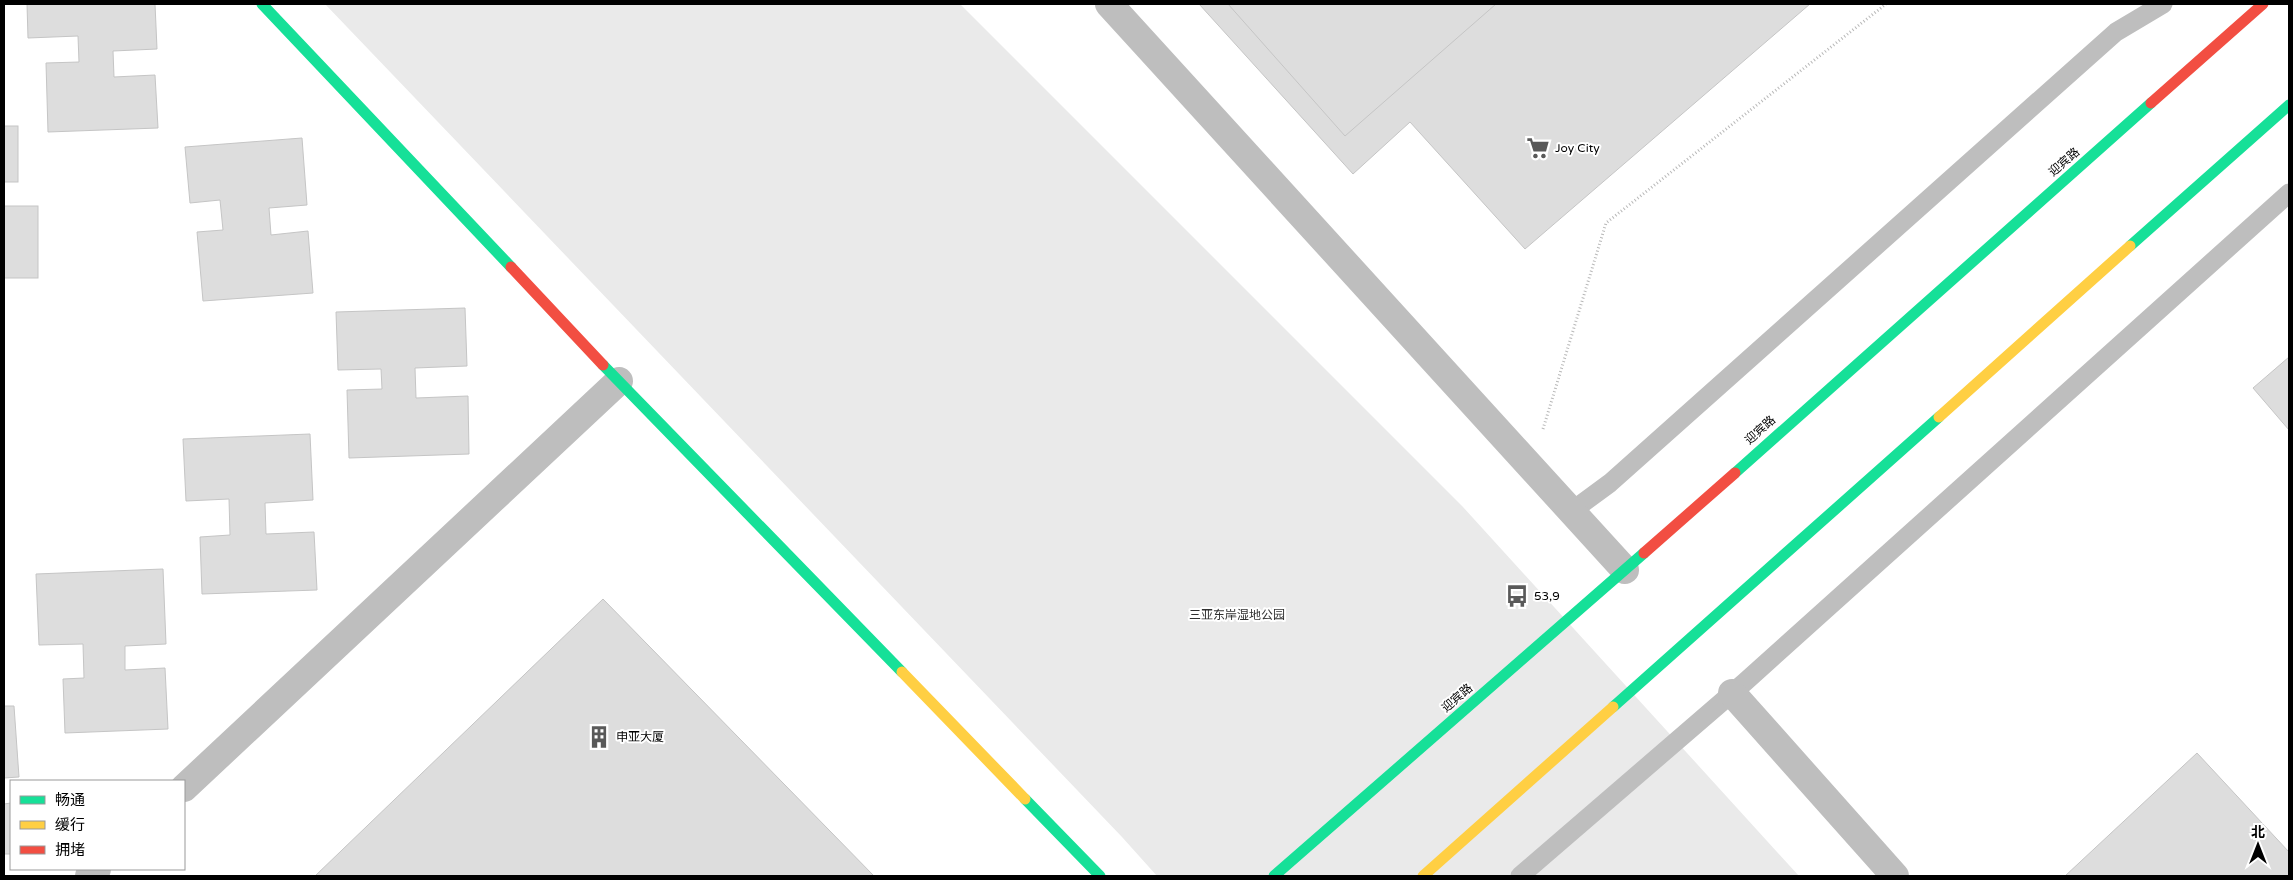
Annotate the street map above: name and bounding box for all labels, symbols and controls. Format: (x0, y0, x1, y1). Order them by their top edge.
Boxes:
supermarket icon: Joy City (1525, 135, 1551, 161)
place label: Joy City (1555, 141, 1600, 155)
street label: 迎宾路 (2046, 145, 2082, 179)
street label: 迎宾路 (1742, 413, 1778, 447)
bus stop icon: 53,9 (1504, 583, 1530, 609)
place label: 53,9 (1534, 589, 1560, 603)
park label: 三亚东岸湿地公园 (1189, 608, 1285, 622)
street label: 迎宾路 (1439, 681, 1475, 715)
building icon: 申亚大厦 (586, 724, 612, 750)
place label: 申亚大厦 (616, 730, 664, 744)
legend (10, 780, 185, 870)
text: 畅通 (55, 791, 85, 809)
text: 缓行 (55, 816, 85, 834)
north arrow (2233, 820, 2283, 870)
text: 北 (2251, 824, 2265, 841)
text: 拥堵 (55, 841, 85, 859)

